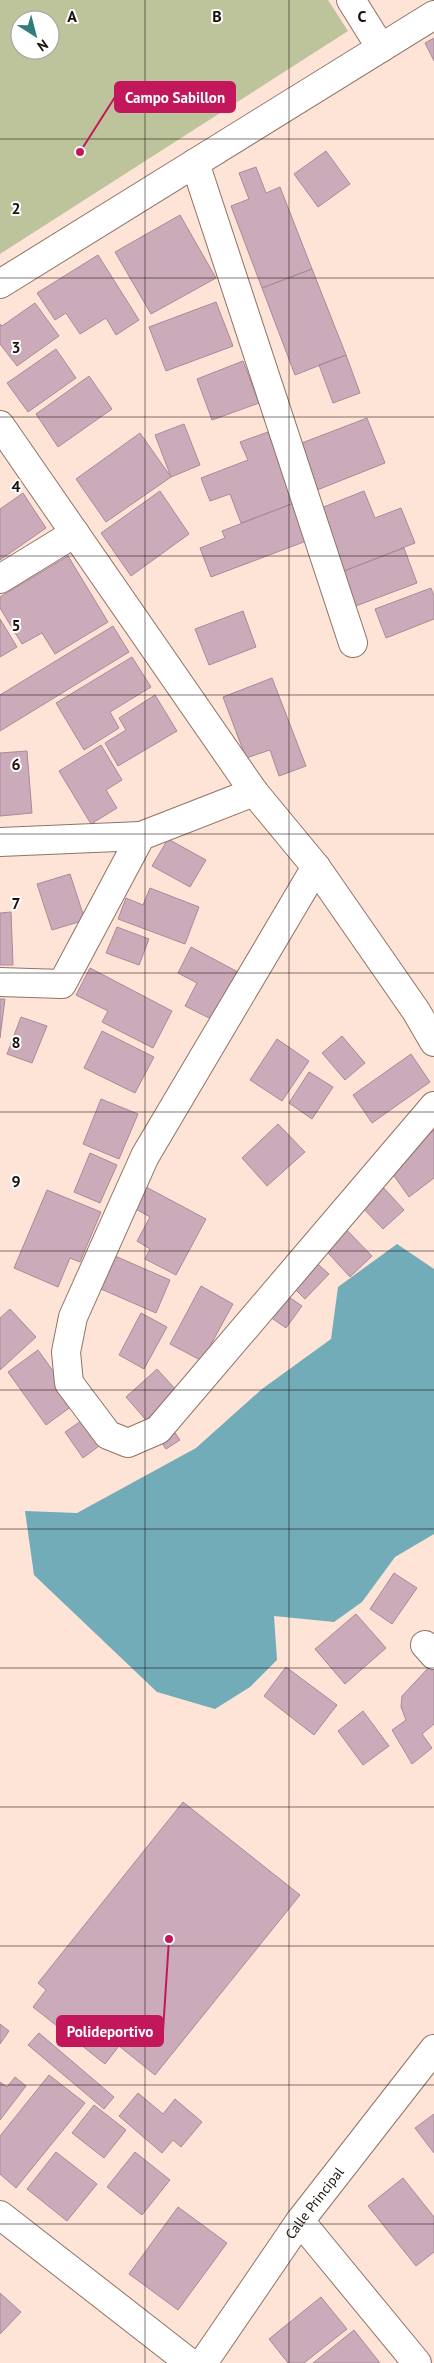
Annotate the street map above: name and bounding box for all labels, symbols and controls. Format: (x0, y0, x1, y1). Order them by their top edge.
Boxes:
text: A (67, 6, 77, 26)
text: B (212, 6, 222, 26)
text: C (358, 6, 367, 26)
north arrow (10, 10, 60, 60)
text: N (34, 36, 52, 56)
callout: Campo Sabillon (115, 82, 235, 112)
text: Campo Sabillon (125, 88, 225, 107)
text: 2 (11, 198, 21, 218)
text: 3 (11, 337, 21, 357)
text: 4 (11, 476, 21, 496)
text: 5 (11, 615, 21, 635)
text: 6 (11, 754, 21, 774)
text: 7 (11, 893, 21, 913)
text: 8 (11, 1032, 21, 1052)
text: 9 (11, 1171, 21, 1191)
callout: Polideportivo (57, 2016, 163, 2046)
text: Polideportivo (67, 2022, 153, 2041)
street label: Calle Principal (281, 2163, 348, 2243)

